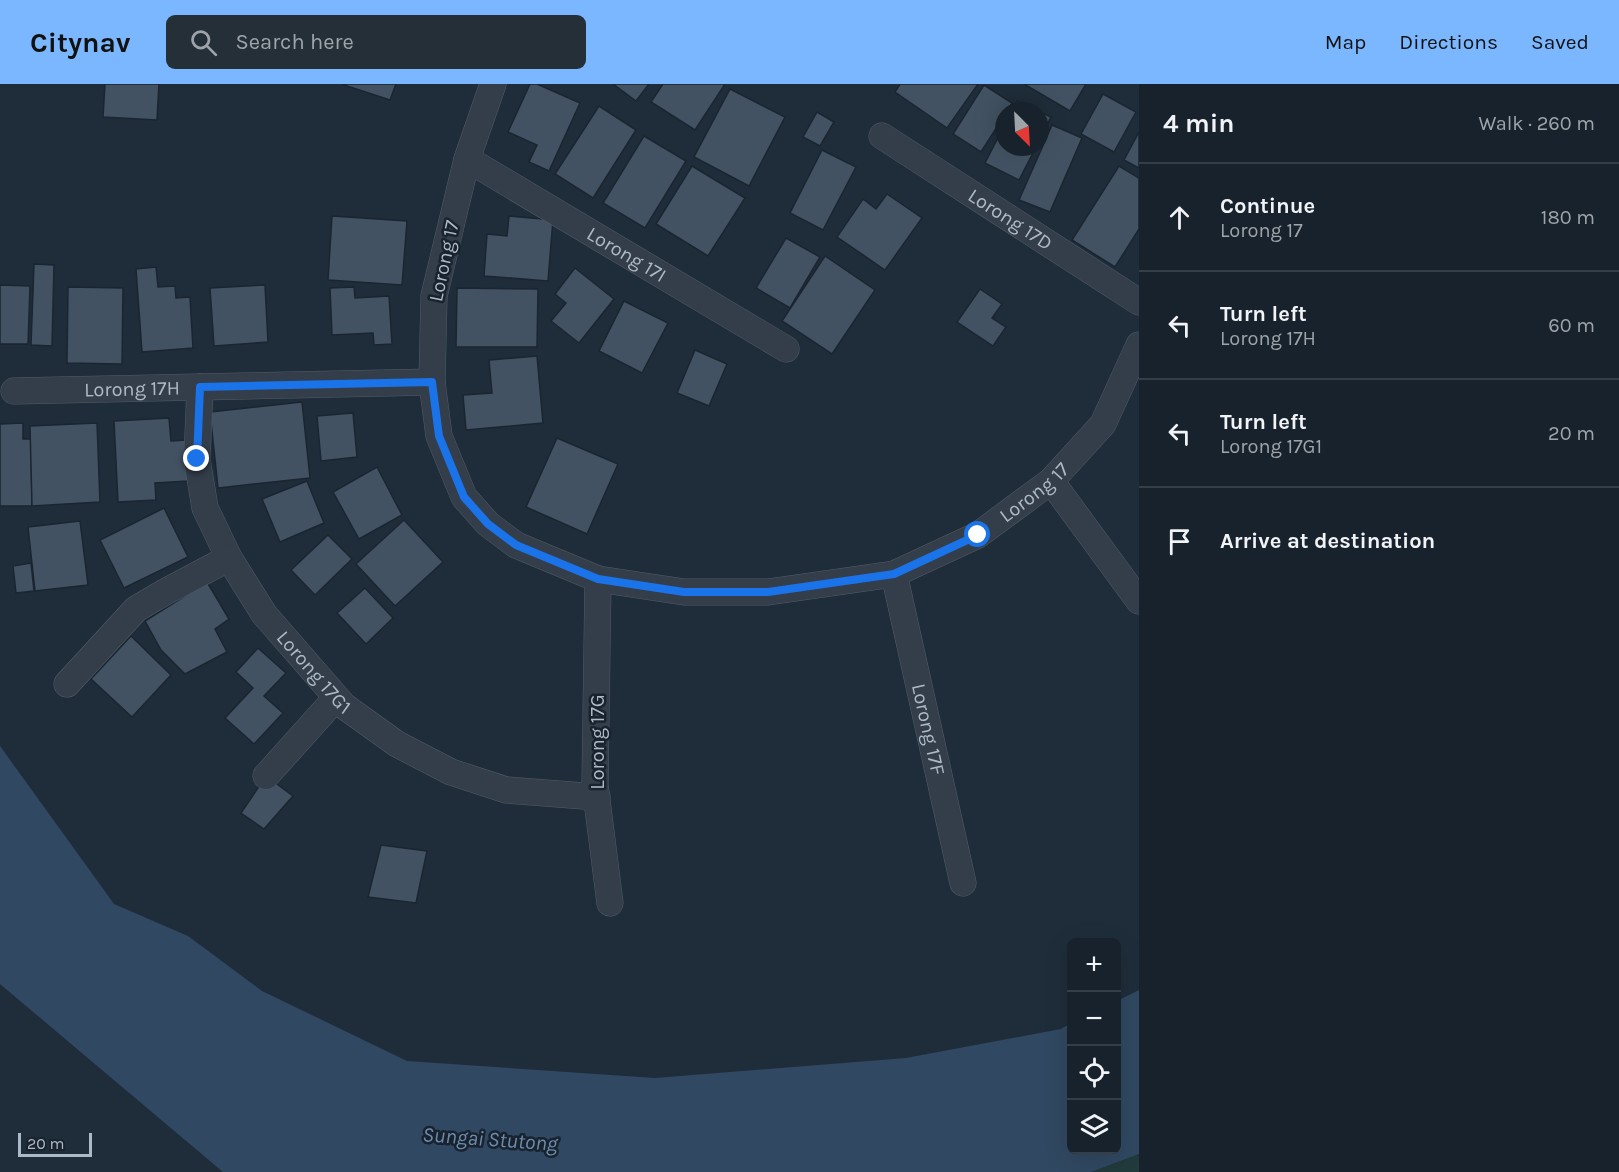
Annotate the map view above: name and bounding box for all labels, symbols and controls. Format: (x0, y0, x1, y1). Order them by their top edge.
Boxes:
search box (166, 15, 586, 69)
text: Citynav (30, 26, 130, 59)
icon: search (187, 26, 220, 59)
text: Search here (235, 29, 354, 55)
text: Map (1325, 30, 1366, 54)
text: Directions (1399, 30, 1498, 54)
text: Saved (1531, 30, 1589, 54)
north arrow (995, 102, 1049, 156)
text: 4 min (1163, 108, 1234, 139)
text: Walk · 260 m (1478, 112, 1595, 135)
street label: Lorong 17D (964, 183, 1057, 255)
text: Continue (1220, 193, 1315, 219)
icon: ahead (1163, 201, 1196, 234)
text: 180 m (1541, 206, 1595, 229)
street label: Lorong 17 (424, 218, 464, 304)
text: Lorong 17 (1220, 219, 1303, 242)
street label: Lorong 17I (583, 222, 671, 287)
text: Turn left (1220, 301, 1307, 327)
icon: left (1163, 309, 1196, 342)
text: 60 m (1548, 314, 1595, 337)
text: Lorong 17H (1220, 327, 1316, 350)
street label: Lorong 17H (84, 376, 180, 401)
text: Turn left (1220, 409, 1307, 435)
icon: left (1163, 417, 1196, 450)
text: 20 m (1548, 422, 1595, 445)
text: Lorong 17G1 (1220, 435, 1322, 458)
route end (183, 445, 209, 471)
street label: Lorong 17 (995, 457, 1074, 527)
route start (964, 521, 990, 547)
icon: arrive (1163, 525, 1196, 558)
text: Arrive at destination (1220, 528, 1435, 554)
street label: Lorong 17G1 (272, 626, 356, 719)
street label: Lorong 17F (907, 681, 950, 777)
street label: Lorong 17G (586, 694, 609, 790)
map controls (1067, 938, 1121, 1154)
button: + (1067, 938, 1121, 992)
button: − (1067, 992, 1121, 1046)
button: locate (1067, 1046, 1121, 1100)
button: layers (1067, 1100, 1121, 1154)
water label: Sungai Stutong (422, 1122, 560, 1156)
scale bar (18, 1130, 92, 1158)
text: 20 m (27, 1134, 65, 1153)

